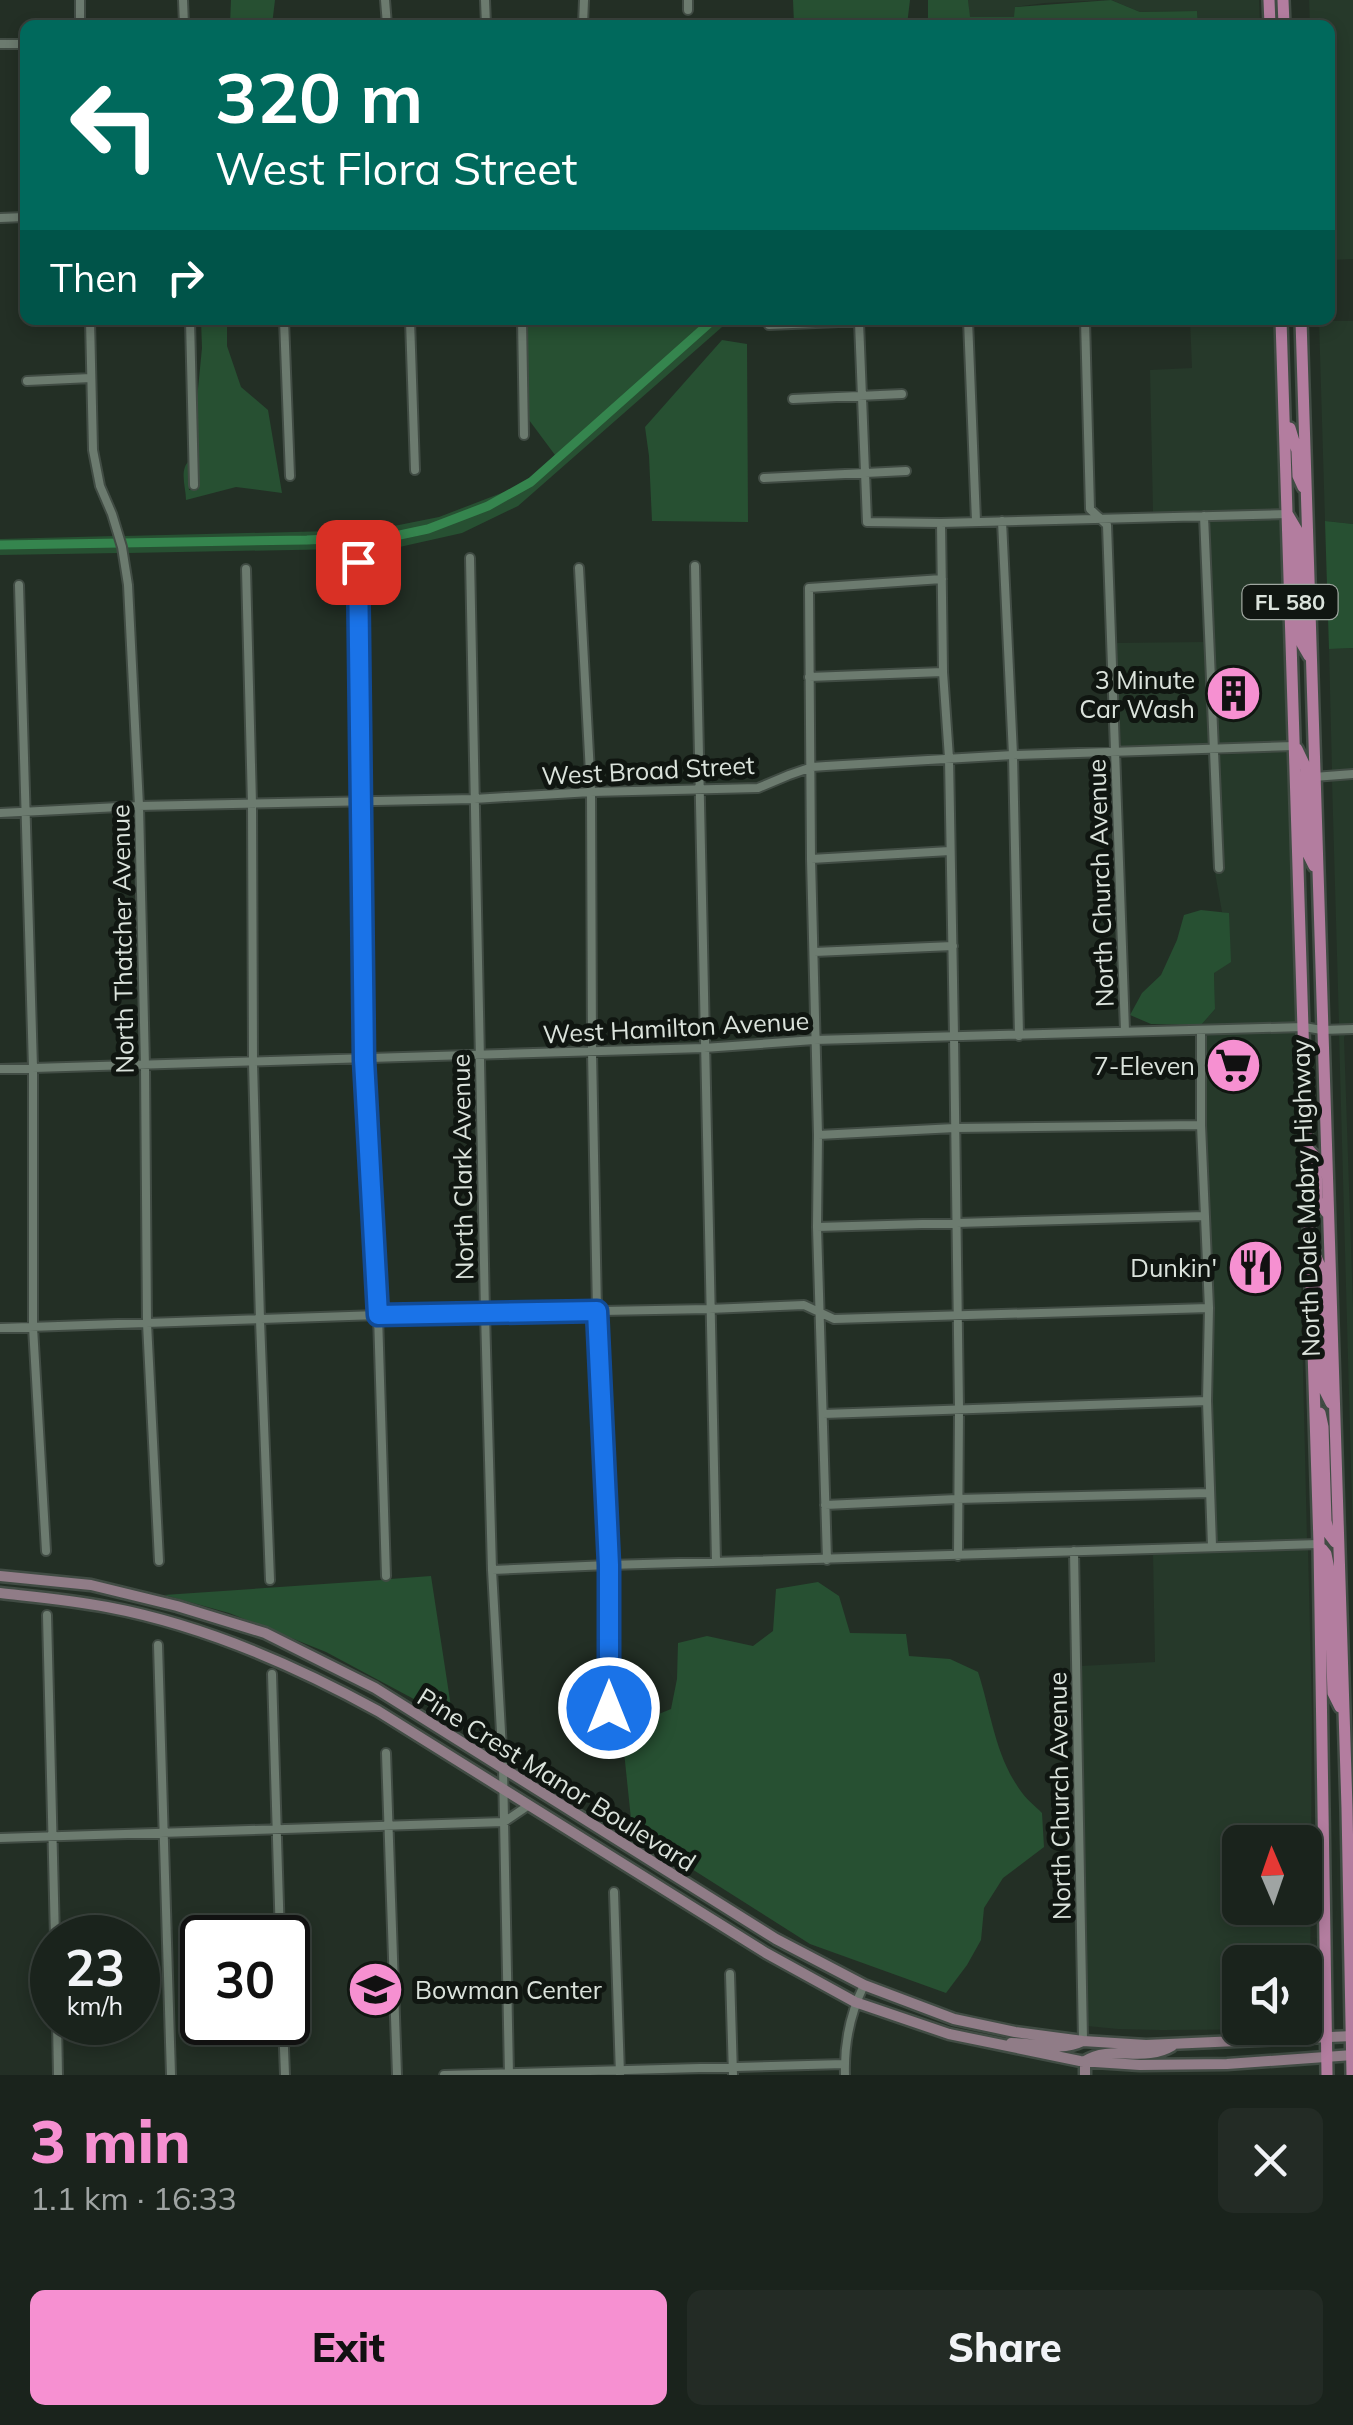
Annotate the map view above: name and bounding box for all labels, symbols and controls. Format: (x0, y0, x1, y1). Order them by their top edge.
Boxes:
text: 320 m (215, 53, 423, 141)
icon: left (50, 60, 180, 190)
text: West Flora Street (215, 140, 577, 196)
icon: right (158, 250, 213, 305)
text: Then (50, 254, 138, 302)
pin (316, 520, 401, 605)
icon: arrive (331, 535, 386, 590)
road number: FL 580 (1242, 585, 1338, 619)
building icon: 3 Minute Car Wash (1204, 663, 1264, 723)
place label: 3 Minute Car Wash (1079, 664, 1195, 724)
street label: West Broad Street (541, 749, 756, 791)
street label: North Church Avenue (1080, 758, 1120, 1008)
street label: North Thatcher Avenue (104, 804, 140, 1074)
street label: West Hamilton Avenue (542, 1005, 810, 1049)
supermarket icon: 7-Eleven (1204, 1035, 1264, 1095)
street label: North Dale Mabry Highway (1284, 1039, 1326, 1357)
place label: 7-Eleven (1094, 1050, 1195, 1081)
street label: North Clark Avenue (445, 1054, 479, 1280)
restaurant icon: Dunkin' (1226, 1237, 1286, 1297)
place label: Dunkin' (1130, 1252, 1217, 1283)
position arrow (557, 1656, 661, 1760)
street label: North Church Avenue (1041, 1672, 1077, 1920)
street label: Pine Crest Manor Boulevard (412, 1680, 702, 1878)
north arrow (1222, 1825, 1322, 1925)
map controls (1222, 1825, 1322, 2045)
speed limit sign: 30 (180, 1915, 310, 2045)
text: 23 (65, 1936, 125, 1999)
button: sound (1222, 1945, 1322, 2045)
school or university icon: Bowman Center (346, 1959, 406, 2019)
place label: Bowman Center (415, 1974, 602, 2005)
text: km/h (67, 1990, 123, 2021)
text: 3 min (30, 2103, 191, 2178)
button: close (1218, 2108, 1323, 2213)
text: 1.1 km · 16:33 (30, 2178, 237, 2218)
button: Exit (30, 2290, 667, 2405)
button: Share (687, 2290, 1323, 2405)

